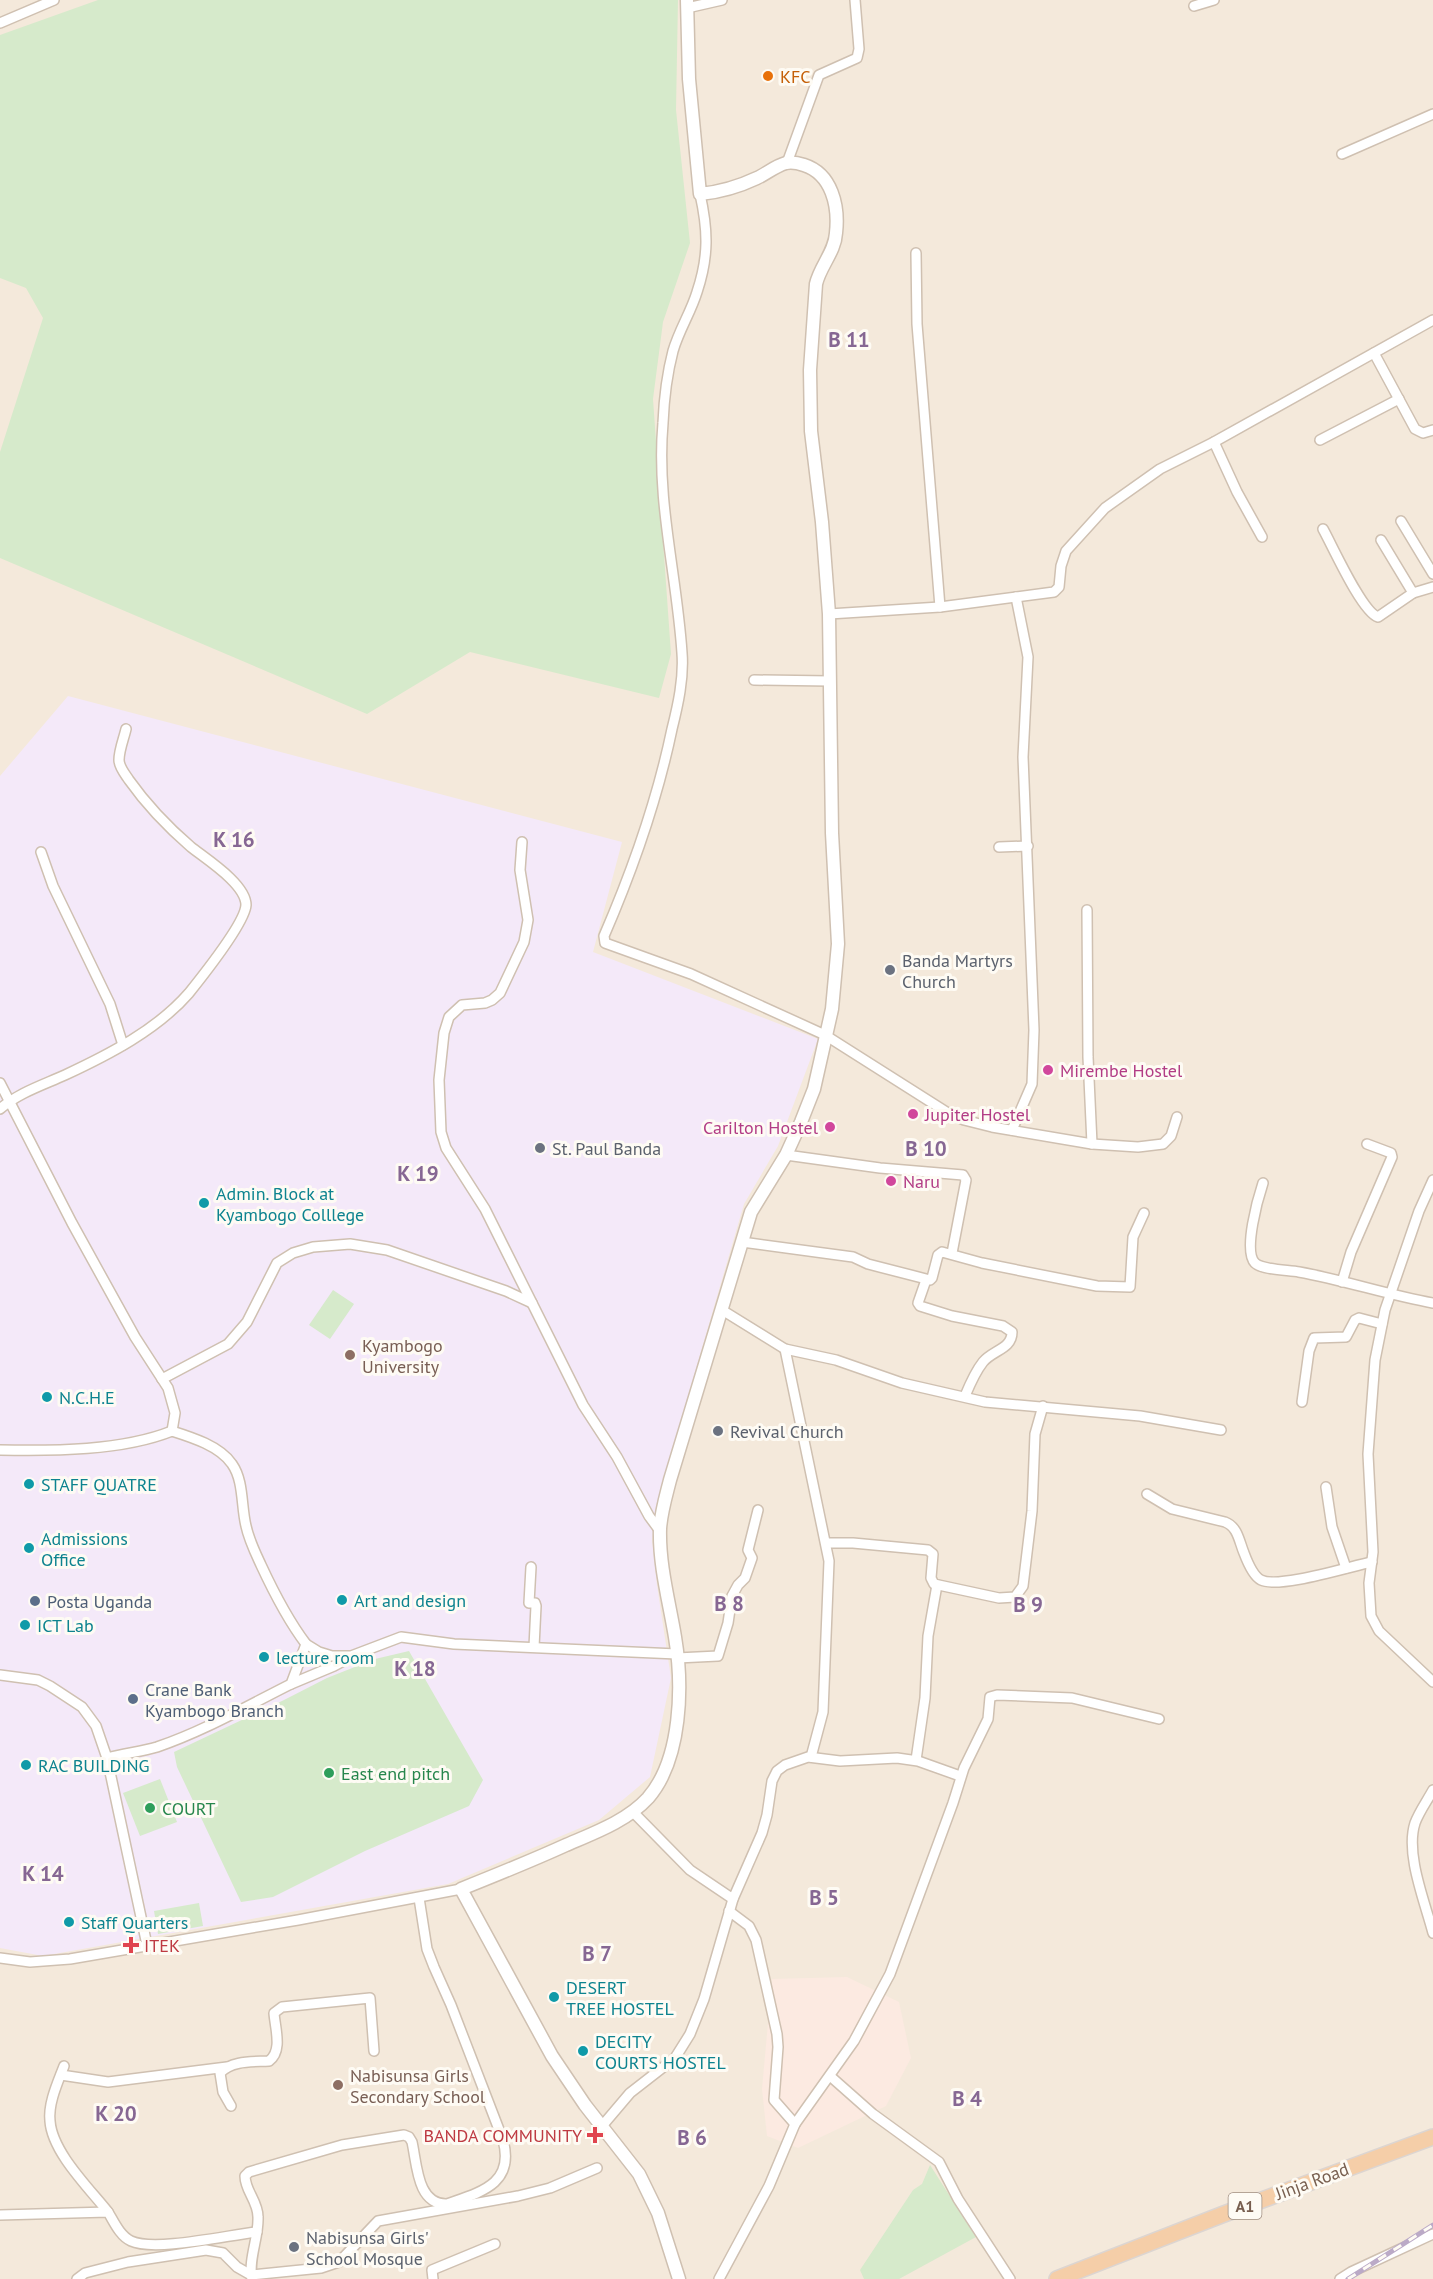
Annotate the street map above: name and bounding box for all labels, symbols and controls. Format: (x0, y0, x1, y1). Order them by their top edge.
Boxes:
place label: KFC (780, 65, 811, 88)
marker: KFC (761, 69, 775, 83)
district label: B 11 (828, 326, 870, 353)
district label: K 16 (213, 826, 255, 853)
place label: Banda Martyrs Church (902, 949, 1013, 993)
marker: Banda Martyrs Church (883, 963, 897, 977)
place label: Mirembe Hostel (1060, 1059, 1183, 1082)
marker: Mirembe Hostel (1041, 1063, 1055, 1077)
place label: Jupiter Hostel (924, 1103, 1031, 1126)
marker: Jupiter Hostel (906, 1107, 920, 1121)
place label: Carilton Hostel (703, 1116, 819, 1139)
marker: Carilton Hostel (823, 1120, 837, 1134)
district label: B 10 (905, 1135, 947, 1162)
place label: St. Paul Banda (552, 1137, 661, 1160)
marker: St. Paul Banda (533, 1141, 547, 1155)
district label: K 19 (397, 1160, 439, 1187)
place label: Naru (903, 1170, 940, 1193)
marker: Naru (884, 1174, 898, 1188)
place label: Admin. Block at Kyambogo Colllege (216, 1182, 364, 1226)
marker: Admin. Block at Kyambogo Colllege (197, 1196, 211, 1210)
place label: Kyambogo University (362, 1334, 443, 1378)
marker: Kyambogo University (343, 1348, 357, 1362)
place label: N.C.H.E (59, 1386, 115, 1409)
marker: N.C.H.E (40, 1390, 54, 1404)
place label: Revival Church (730, 1420, 844, 1443)
marker: Revival Church (711, 1424, 725, 1438)
place label: STAFF QUATRE (41, 1473, 157, 1496)
marker: STAFF QUATRE (22, 1477, 36, 1491)
place label: Admissions Office (41, 1527, 128, 1571)
marker: Admissions Office (22, 1541, 36, 1555)
place label: Art and design (354, 1589, 466, 1612)
place label: Posta Uganda (47, 1590, 152, 1613)
district label: B 8 (714, 1590, 744, 1617)
district label: B 9 (1013, 1591, 1043, 1618)
marker: Art and design (335, 1593, 349, 1607)
marker: Posta Uganda (28, 1594, 42, 1608)
place label: ICT Lab (37, 1614, 94, 1637)
marker: ICT Lab (18, 1618, 32, 1632)
place label: lecture room (276, 1646, 374, 1669)
marker: lecture room (257, 1650, 271, 1664)
district label: K 18 (394, 1655, 436, 1682)
place label: Crane Bank Kyambogo Branch (145, 1678, 284, 1722)
marker: Crane Bank Kyambogo Branch (126, 1692, 140, 1706)
place label: RAC BUILDING (38, 1754, 150, 1777)
marker: RAC BUILDING (19, 1758, 33, 1772)
place label: East end pitch (341, 1762, 450, 1785)
marker: East end pitch (322, 1766, 336, 1780)
place label: COURT (162, 1797, 215, 1820)
marker: COURT (143, 1801, 157, 1815)
district label: K 14 (22, 1860, 64, 1887)
district label: B 5 (809, 1884, 839, 1911)
place label: Staff Quarters (81, 1911, 188, 1934)
marker: Staff Quarters (62, 1915, 76, 1929)
place label: ITEK (144, 1934, 180, 1957)
marker: ITEK (122, 1936, 140, 1954)
district label: B 7 (582, 1940, 612, 1967)
place label: DESERT TREE HOSTEL (566, 1976, 674, 2020)
marker: DESERT TREE HOSTEL (547, 1990, 561, 2004)
place label: DECITY COURTS HOSTEL (595, 2030, 726, 2074)
marker: DECITY COURTS HOSTEL (576, 2044, 590, 2058)
place label: Nabisunsa Girls Secondary School (350, 2064, 486, 2108)
marker: Nabisunsa Girls Secondary School (331, 2078, 345, 2092)
district label: B 4 (952, 2085, 982, 2112)
district label: K 20 (95, 2100, 137, 2127)
place label: BANDA COMMUNITY (423, 2124, 582, 2147)
district label: B 6 (677, 2124, 707, 2151)
marker: BANDA COMMUNITY (586, 2126, 604, 2144)
street label: Jinja Road (1271, 2157, 1352, 2205)
road number: A1 (1228, 2193, 1262, 2219)
place label: Nabisunsa Girls' School Mosque (306, 2226, 429, 2270)
marker: Nabisunsa Girls' School Mosque (287, 2240, 301, 2254)

